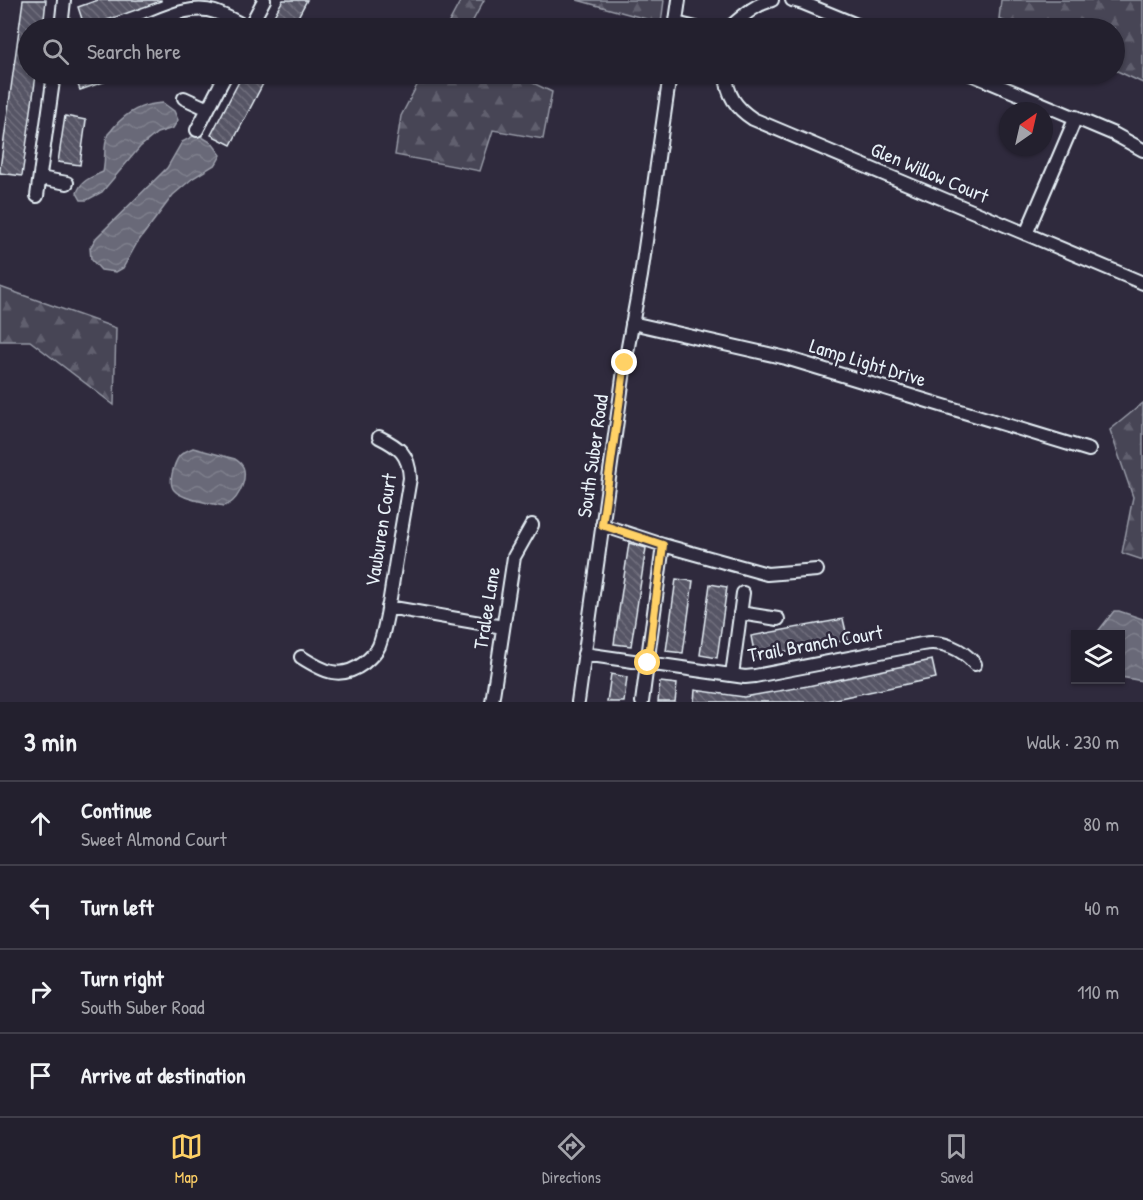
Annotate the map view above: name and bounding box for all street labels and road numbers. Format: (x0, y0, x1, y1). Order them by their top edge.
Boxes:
street label: Glen Willow Court (867, 135, 994, 209)
street label: Lamp Light Drive (806, 331, 930, 393)
street label: South Suber Road (570, 393, 614, 519)
street label: Vauburen Court (358, 470, 402, 589)
street label: Tralee Lane (466, 565, 506, 651)
street label: Trail Branch Court (745, 618, 886, 668)

